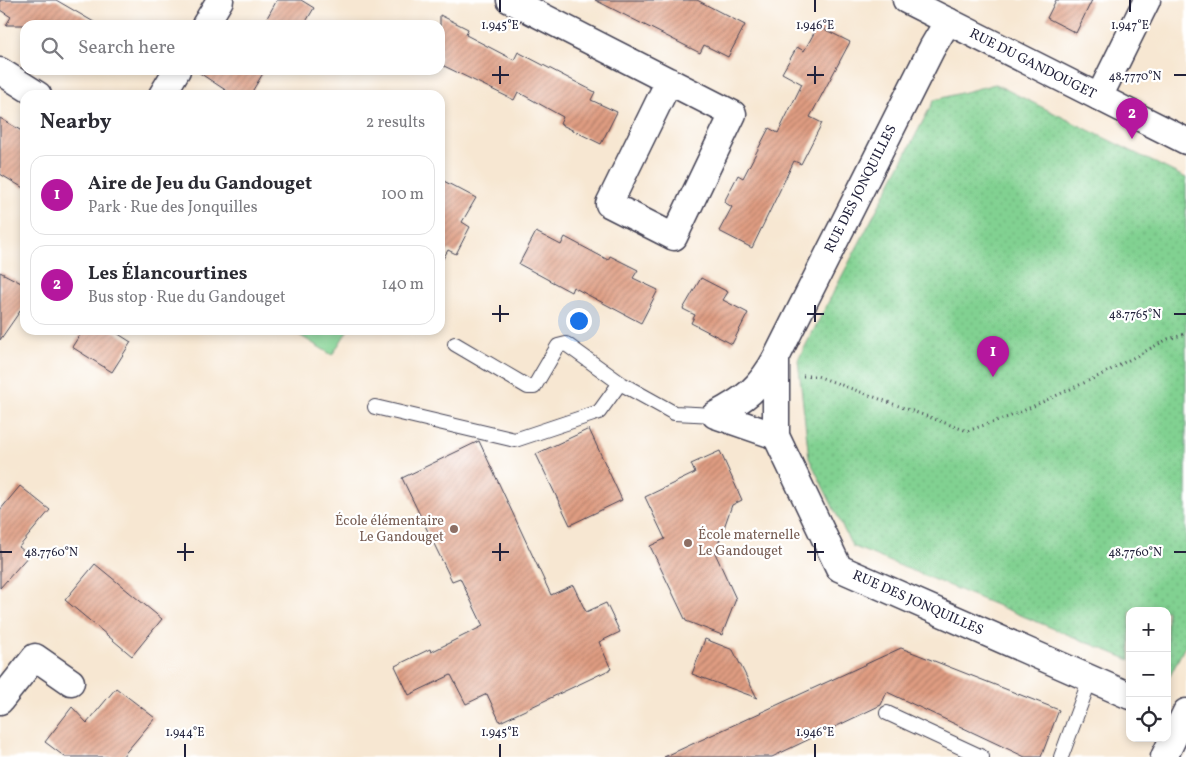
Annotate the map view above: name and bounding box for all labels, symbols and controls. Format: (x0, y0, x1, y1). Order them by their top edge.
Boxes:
text: 1.945°E (481, 18, 519, 34)
text: 1.946°E (796, 18, 834, 34)
text: 1.947°E (1111, 18, 1149, 34)
search box (20, 20, 445, 75)
street label: RUE DU GANDOUGET (966, 24, 1099, 104)
icon: search (38, 34, 66, 62)
text: Search here (78, 35, 175, 61)
text: 48.7770°N (1109, 69, 1162, 85)
pin: 2 (1116, 98, 1148, 139)
text: Nearby (40, 108, 111, 137)
text: 2 results (366, 112, 425, 134)
street label: RUE DES JONQUILLES (821, 122, 901, 256)
text: Aire de Jeu du Gandouget (88, 171, 312, 197)
text: 1 (54, 184, 60, 206)
text: 100 m (381, 184, 424, 206)
text: Park · Rue des Jonquilles (88, 197, 258, 219)
text: Les Élancourtines (88, 261, 248, 287)
text: 2 (53, 274, 61, 296)
text: 140 m (382, 274, 424, 296)
text: Bus stop · Rue du Gandouget (88, 287, 286, 309)
text: 48.7765°N (1109, 307, 1161, 323)
your location (566, 308, 592, 334)
pin: 1 (977, 336, 1009, 377)
place label: École élémentaire Le Gandouget (335, 512, 444, 547)
marker: École élémentaire Le Gandouget (448, 523, 460, 535)
place label: École maternelle Le Gandouget (698, 526, 800, 561)
marker: École maternelle Le Gandouget (682, 537, 694, 549)
text: 48.7760°N (24, 545, 78, 561)
text: 48.7760°N (1108, 545, 1162, 561)
street label: RUE DES JONQUILLES (850, 566, 986, 640)
map controls (1126, 607, 1171, 742)
button: + (1126, 607, 1171, 652)
button: − (1126, 652, 1171, 697)
button: locate (1126, 697, 1171, 742)
text: 1.944°E (165, 725, 205, 741)
text: 1.945°E (481, 725, 519, 741)
text: 1.946°E (796, 725, 834, 741)

